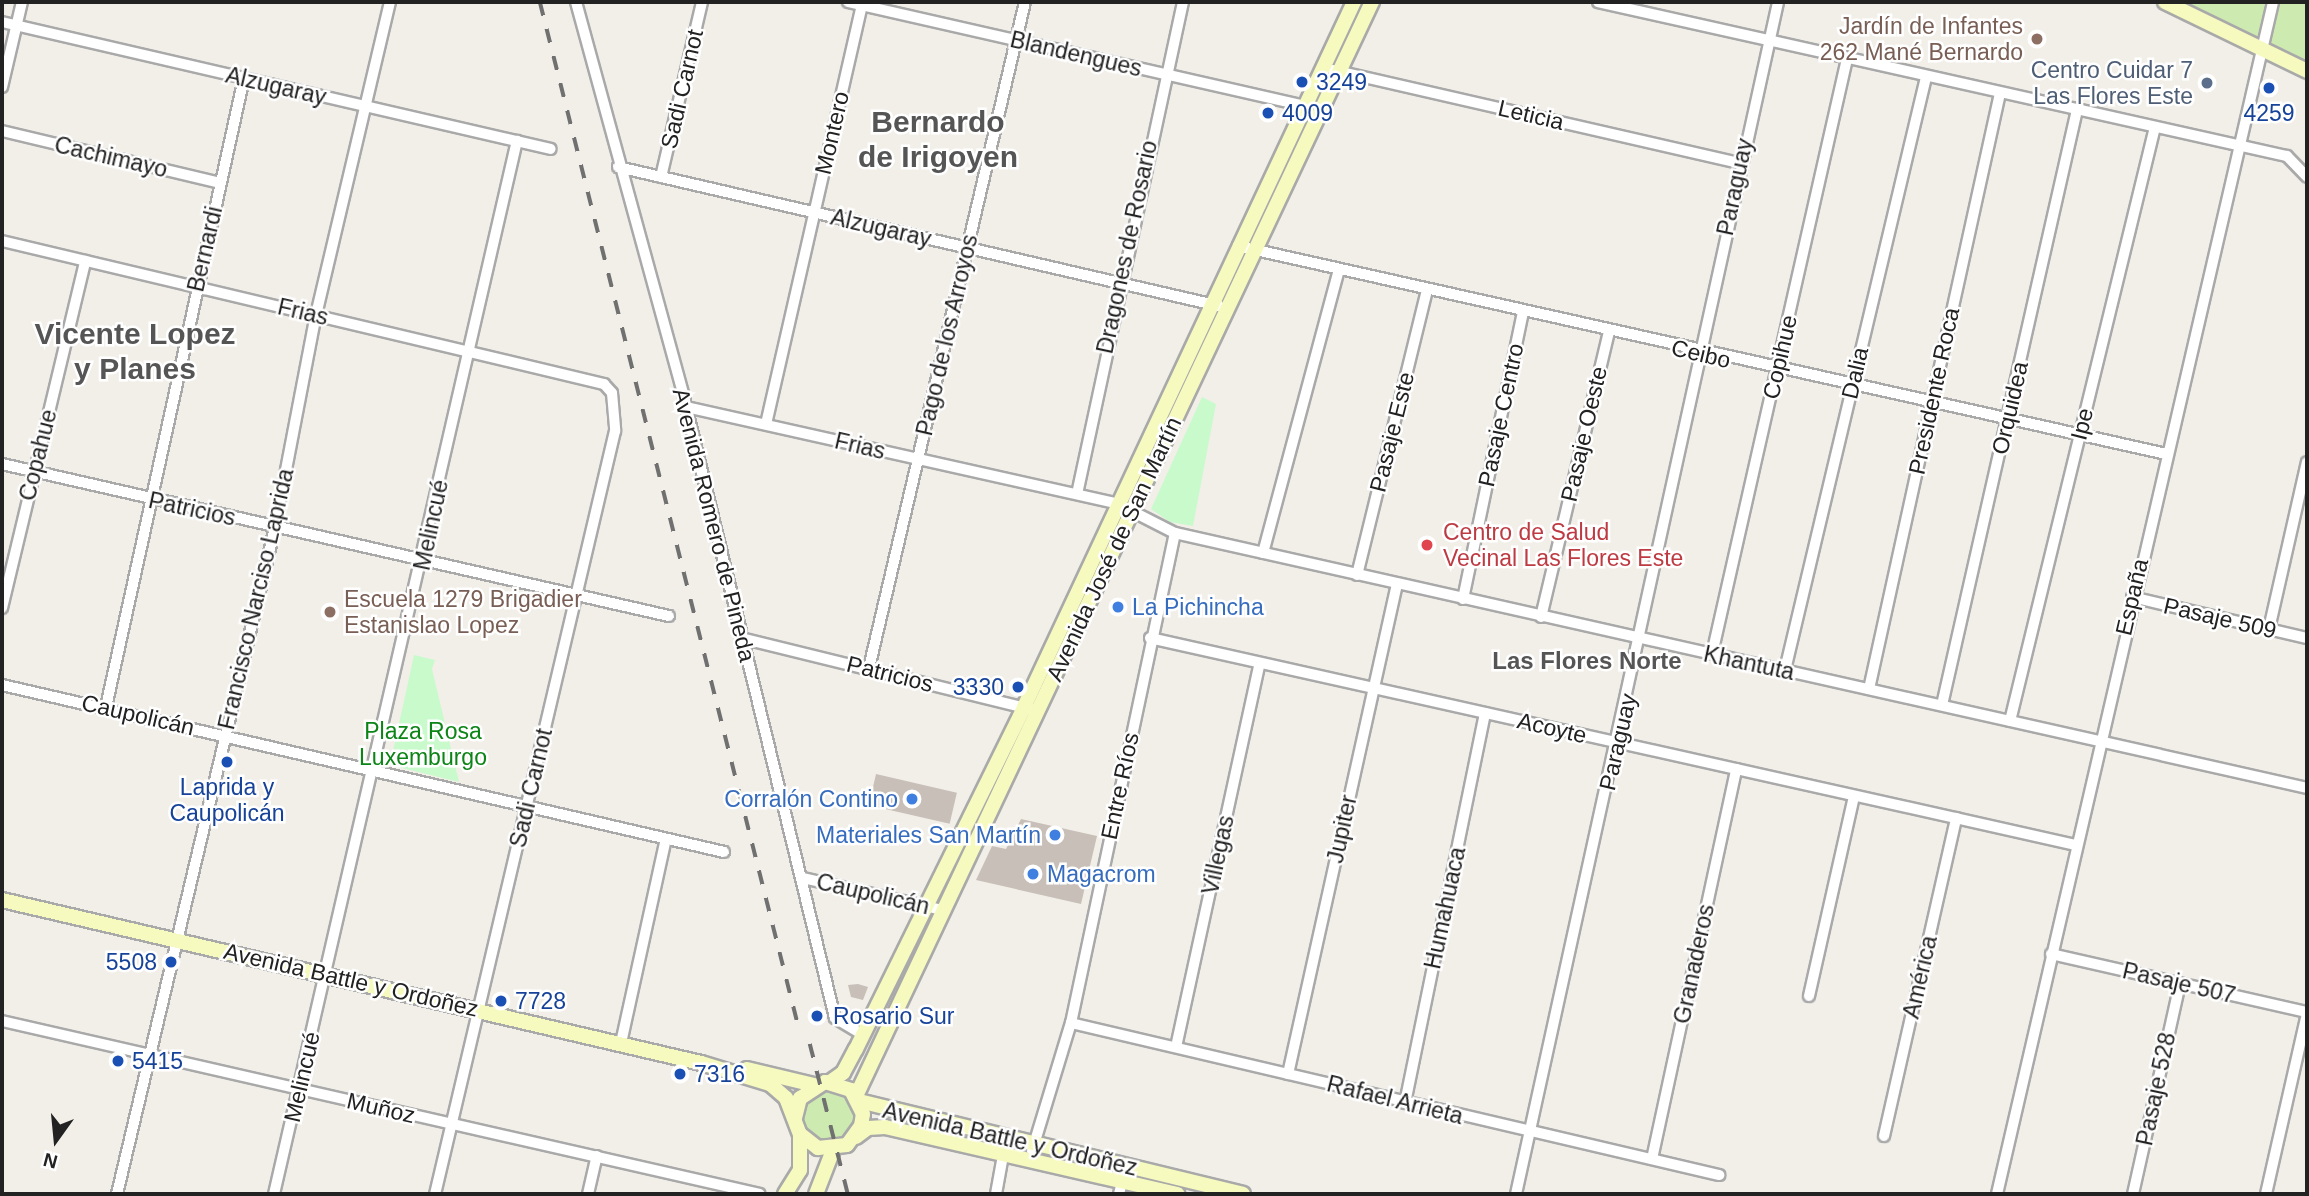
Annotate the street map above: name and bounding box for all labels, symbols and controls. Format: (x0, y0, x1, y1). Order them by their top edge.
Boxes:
place label: Jardín de Infantes 262 Mané Bernardo (1820, 12, 2023, 66)
street label: Blandengues (1007, 25, 1145, 83)
street label: Sadi Carnot (655, 27, 709, 151)
marker: Jardín de Infantes 262 Mané Bernardo (2029, 31, 2045, 47)
place label: Centro Cuidar 7 Las Flores Este (2031, 56, 2193, 110)
street label: Alzugaray (223, 61, 329, 111)
place label: 3249 (1316, 68, 1367, 96)
marker: 3249 (1294, 74, 1310, 90)
marker: Centro Cuidar 7 Las Flores Este (2199, 75, 2215, 91)
marker: 4259 (2261, 80, 2277, 96)
street label: Montero (809, 89, 855, 177)
street label: Leticia (1496, 94, 1566, 136)
place label: 4009 (1282, 99, 1333, 127)
place label: 4259 (2243, 99, 2295, 127)
district label: Bernardo de Irigoyen (858, 104, 1018, 174)
marker: 4009 (1260, 105, 1276, 121)
street label: Cachimayo (52, 131, 170, 183)
street label: Paraguay (1711, 136, 1759, 238)
street label: Dragones de Rosario (1091, 138, 1163, 356)
street label: Alzugaray (828, 203, 934, 253)
street label: Bernardi (182, 204, 228, 294)
street label: Pago de los Arroyos (910, 231, 984, 439)
street label: Frias (275, 293, 331, 331)
street label: Presidente Roca (1903, 305, 1965, 477)
street label: Copihue (1757, 312, 1803, 402)
district label: Vicente Lopez y Planes (34, 316, 236, 386)
street label: Ceibo (1669, 334, 1733, 374)
street label: Pasaje Centro (1472, 341, 1530, 489)
street label: Dalia (1836, 344, 1874, 402)
street label: Orquidea (1986, 359, 2034, 457)
street label: Pasaje Oeste (1555, 364, 1613, 504)
street label: Pasaje Este (1364, 369, 1420, 495)
street label: Avenida Romero de Pineda (667, 385, 761, 665)
street label: Ipe (2065, 405, 2099, 443)
street label: Copahue (13, 406, 63, 504)
street label: Avenida José de San Martín (1041, 412, 1187, 686)
street label: Frias (832, 427, 888, 465)
street label: Francisco Narciso Laprida (213, 466, 299, 732)
street label: Melincué (408, 477, 454, 573)
street label: Patricios (146, 486, 238, 532)
place label: Centro de Salud Vecinal Las Flores Este (1443, 518, 1683, 572)
marker: Centro de Salud Vecinal Las Flores Este (1417, 535, 1437, 555)
street label: España (2110, 556, 2154, 638)
place label: Escuela 1279 Brigadier Estanislao Lopez (344, 585, 582, 639)
street label: Pasaje 509 (2161, 592, 2279, 644)
place label: La Pichincha (1132, 593, 1264, 621)
marker: La Pichincha (1110, 599, 1126, 615)
marker: Escuela 1279 Brigadier Estanislao Lopez (322, 604, 338, 620)
street label: Khantuta (1701, 640, 1797, 686)
district label: Las Flores Norte (1492, 647, 1682, 675)
street label: Patricios (844, 650, 936, 698)
place label: 3330 (953, 673, 1004, 701)
marker: 3330 (1010, 679, 1026, 695)
street label: Caupolicán (79, 689, 197, 741)
street label: Paraguay (1593, 691, 1643, 793)
street label: Acoyte (1515, 707, 1589, 749)
park label: Plaza Rosa Luxemburgo (359, 717, 487, 771)
street label: Sadi Carnot (504, 726, 558, 850)
street label: Entre Ríos (1095, 730, 1145, 842)
marker: Laprida y Caupolicán (219, 754, 235, 770)
place label: Laprida y Caupolicán (169, 773, 285, 827)
place label: Corralón Contino (724, 785, 898, 813)
marker: Corralón Contino (904, 791, 920, 807)
street label: Jupiter (1321, 792, 1363, 866)
street label: Villegas (1196, 813, 1240, 897)
place label: Materiales San Martín (816, 821, 1041, 849)
marker: Materiales San Martín (1047, 827, 1063, 843)
street label: Humahuaca (1419, 844, 1471, 972)
place label: Magacrom (1047, 860, 1156, 888)
marker: Magacrom (1025, 866, 1041, 882)
street label: Caupolicán (814, 868, 932, 920)
street label: Granaderos (1668, 902, 1720, 1026)
street label: América (1897, 933, 1943, 1021)
street label: Avenida Battle y Ordoñez (221, 937, 481, 1023)
place label: 5508 (106, 948, 157, 976)
marker: 5508 (163, 954, 179, 970)
street label: Pasaje 507 (2120, 957, 2238, 1009)
place label: 7728 (515, 987, 566, 1015)
marker: 7728 (493, 993, 509, 1009)
place label: Rosario Sur (833, 1002, 954, 1030)
marker: Rosario Sur (807, 1006, 827, 1026)
street label: Melincué (278, 1029, 326, 1125)
street label: Pasaje 528 (2131, 1030, 2181, 1148)
place label: 5415 (132, 1047, 183, 1075)
marker: 5415 (110, 1053, 126, 1069)
place label: 7316 (694, 1060, 745, 1088)
marker: 7316 (672, 1066, 688, 1082)
street label: Rafael Arrieta (1323, 1070, 1467, 1130)
street label: Muñoz (344, 1087, 418, 1129)
street label: Avenida Battle y Ordoñez (880, 1096, 1140, 1182)
north arrow (21, 1105, 91, 1175)
text: N (41, 1149, 60, 1173)

